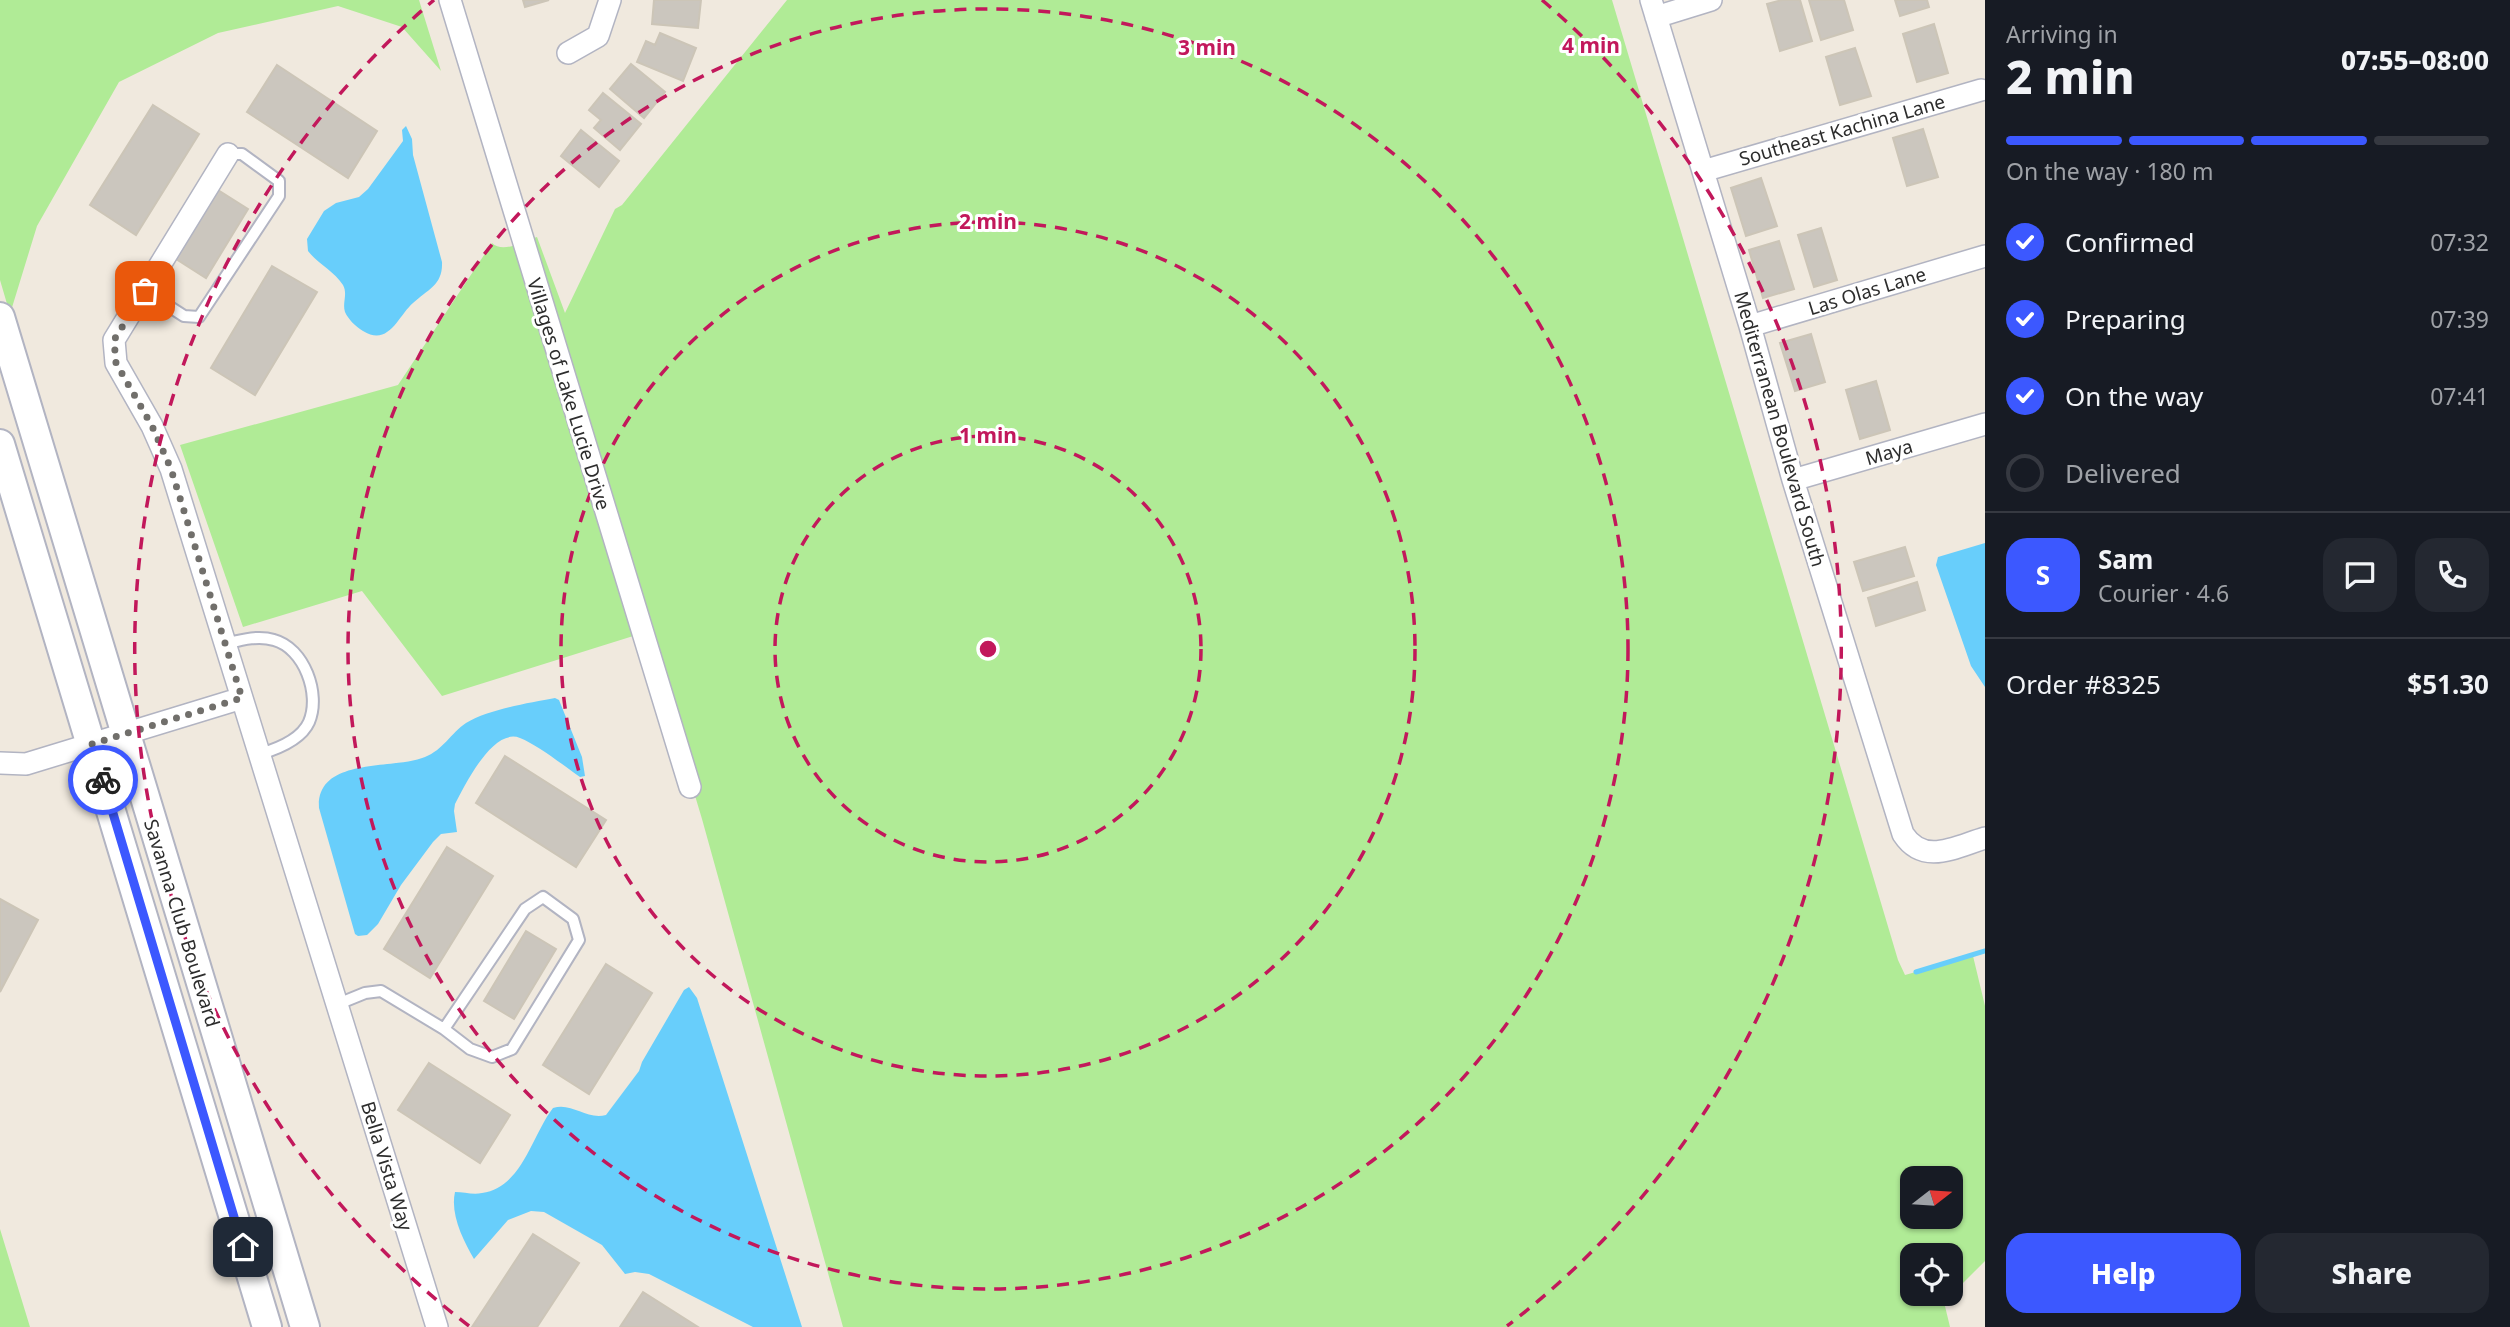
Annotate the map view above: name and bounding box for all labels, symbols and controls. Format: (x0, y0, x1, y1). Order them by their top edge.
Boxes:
text: Arriving in (2006, 18, 2118, 50)
text: 4 min (1562, 31, 1620, 59)
text: 3 min (1178, 33, 1236, 61)
text: 07:55–08:00 (2341, 42, 2489, 78)
text: 2 min (2006, 45, 2135, 107)
street label: Southeast Kachina Lane (1736, 88, 1948, 172)
text: On the way · 180 m (2006, 155, 2213, 187)
text: 2 min (959, 207, 1017, 235)
icon: check (2006, 223, 2044, 261)
text: Confirmed (2065, 224, 2195, 260)
text: 07:32 (2430, 226, 2489, 258)
pin (115, 261, 175, 321)
street label: Las Olas Lane (1805, 261, 1929, 321)
icon: bag (126, 272, 164, 310)
street label: Villages of Lake Lucie Drive (521, 275, 617, 513)
street label: Mediterranean Boulevard South (1728, 288, 1832, 570)
icon: check (2006, 300, 2044, 338)
text: Preparing (2065, 301, 2186, 337)
text: 07:39 (2430, 303, 2489, 335)
icon: check (2006, 377, 2044, 415)
text: On the way (2065, 378, 2203, 414)
text: 07:41 (2430, 380, 2489, 412)
text: 1 min (959, 421, 1017, 449)
street label: Maya (1862, 433, 1916, 471)
text: Delivered (2065, 455, 2181, 491)
button: chat (2323, 538, 2397, 612)
button: phone (2415, 538, 2489, 612)
text: Sam (2098, 541, 2153, 577)
text: S (2036, 557, 2050, 593)
text: Courier · 4.6 (2098, 577, 2229, 609)
centre of rings (976, 637, 1000, 661)
text: Order #8325 (2006, 666, 2161, 702)
text: $51.30 (2407, 666, 2489, 702)
courier (68, 745, 138, 815)
icon: bike (84, 761, 122, 799)
street label: Savanna Club Boulevard (138, 816, 226, 1030)
street label: Bella Vista Way (355, 1098, 419, 1234)
north arrow (1900, 1166, 1964, 1228)
map controls (1900, 1166, 1963, 1306)
pin (213, 1217, 273, 1277)
icon: home (224, 1228, 262, 1266)
button: Help (2006, 1233, 2241, 1313)
button: Share (2255, 1233, 2489, 1313)
button: locate (1900, 1243, 1963, 1306)

